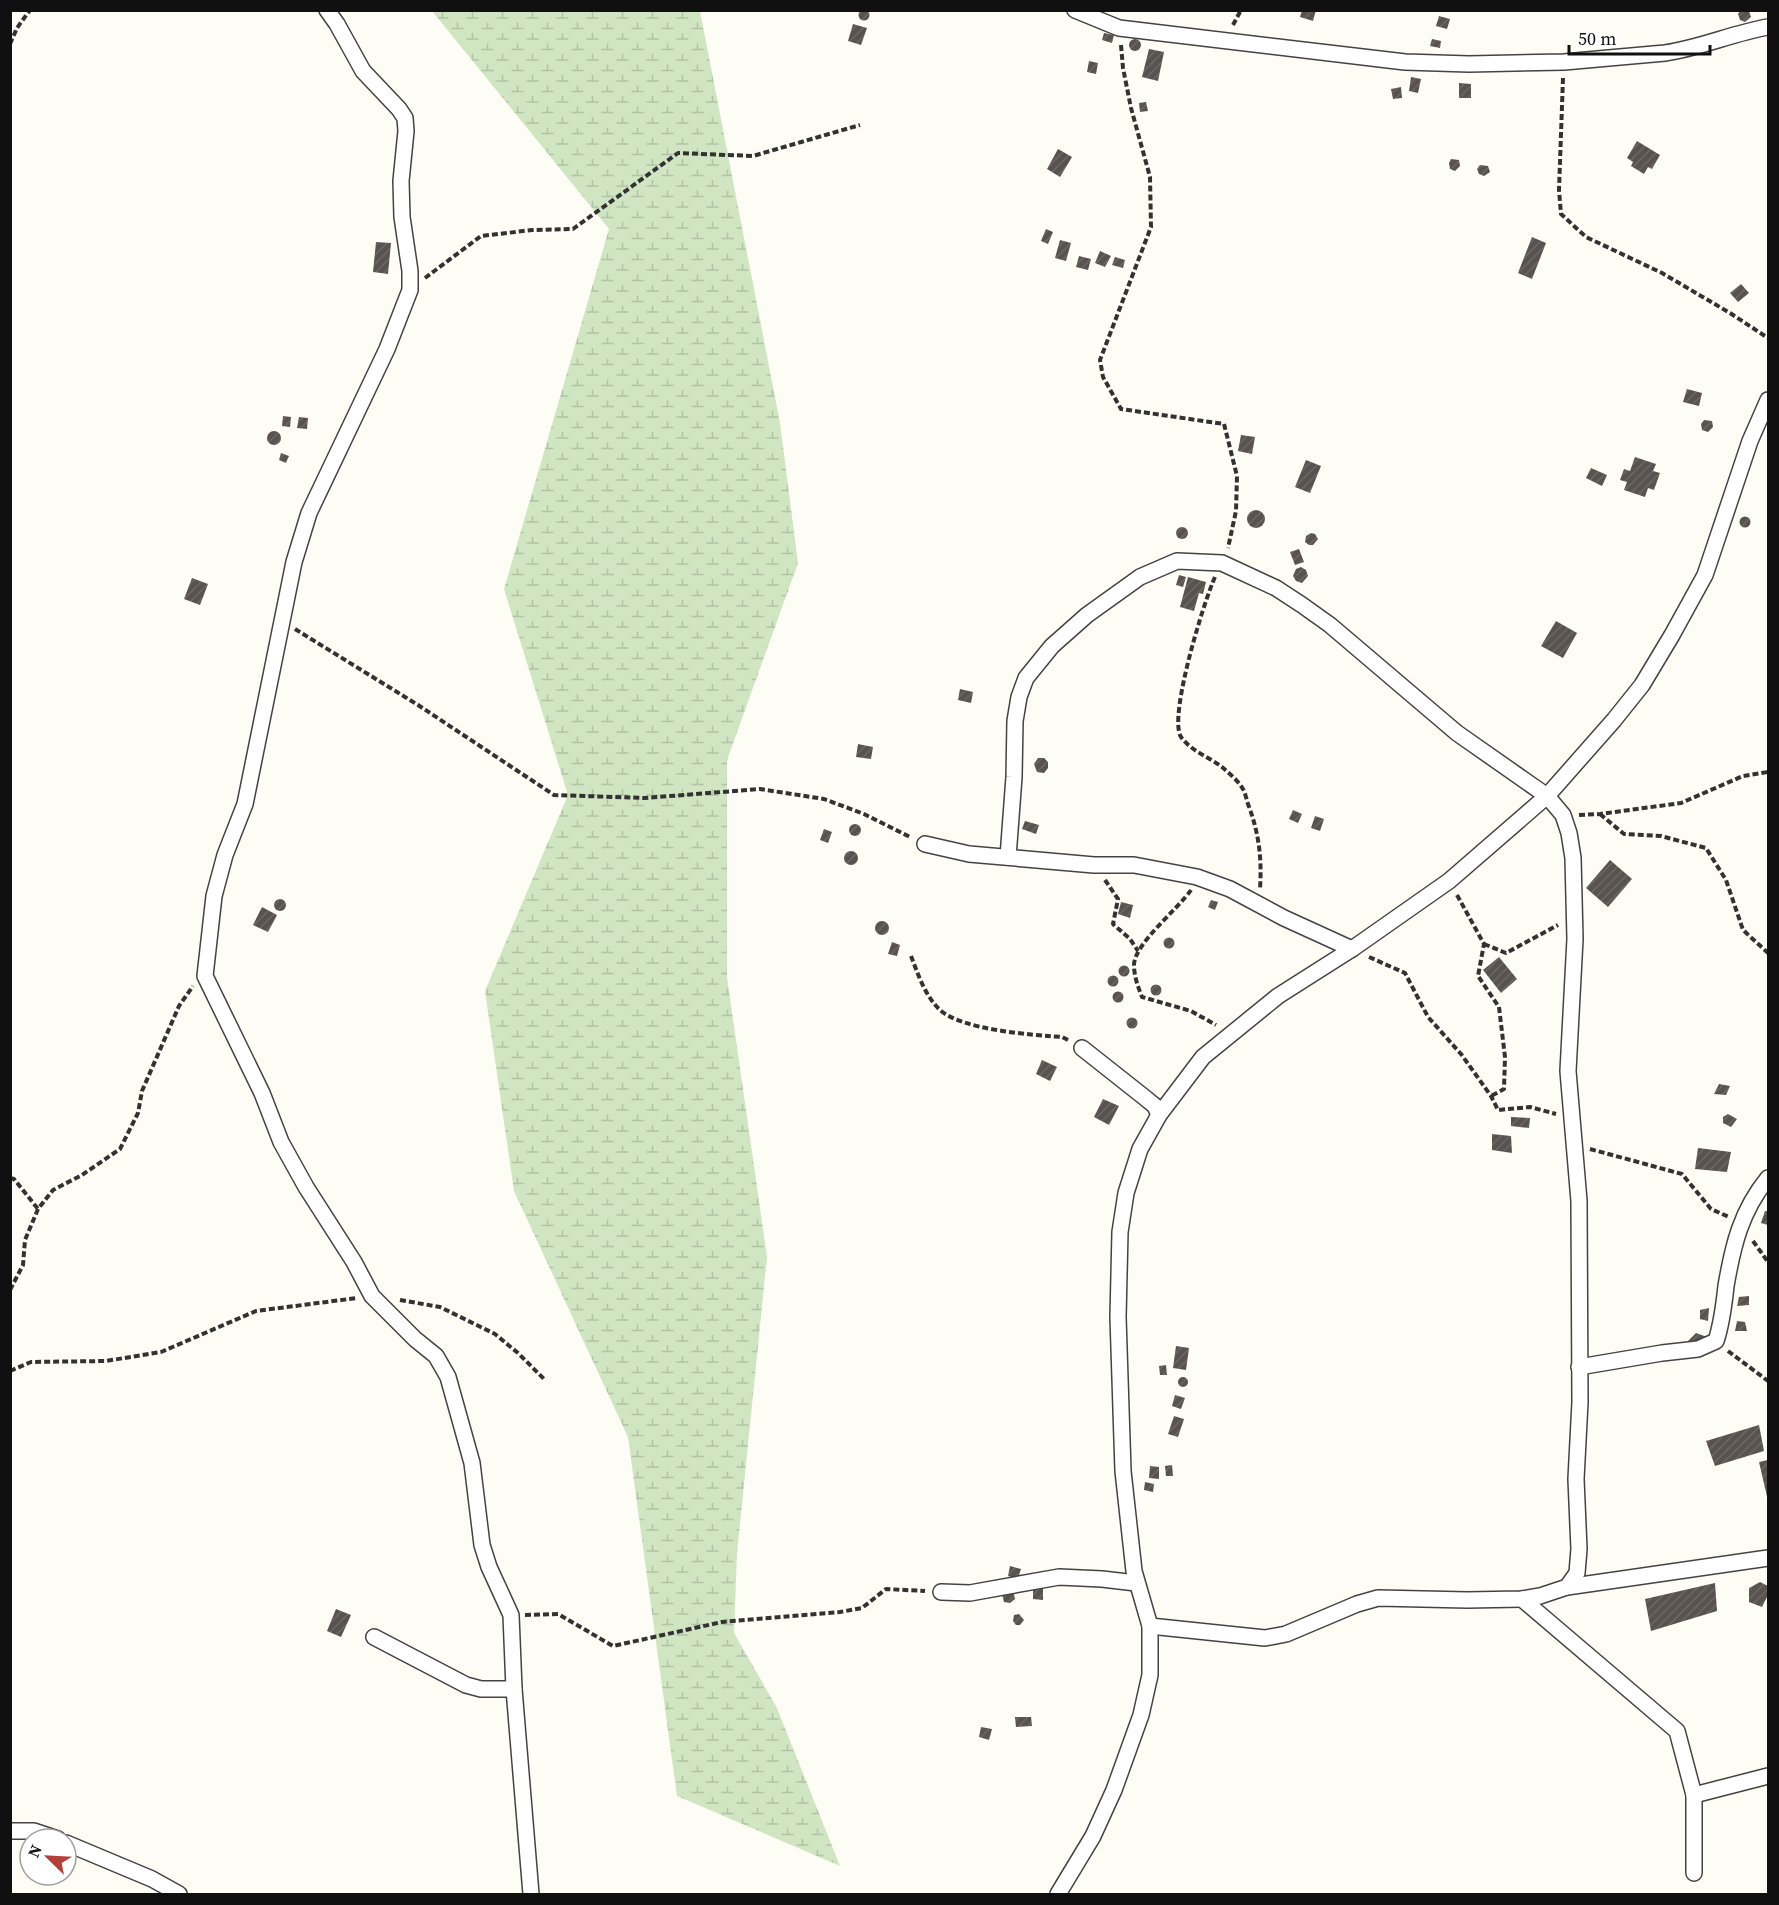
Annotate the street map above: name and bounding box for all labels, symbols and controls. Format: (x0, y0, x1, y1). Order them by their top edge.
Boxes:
scale bar (1569, 18, 1710, 56)
text: 50 m (1578, 26, 1616, 51)
north arrow (18, 1827, 78, 1887)
text: N (22, 1841, 47, 1861)

